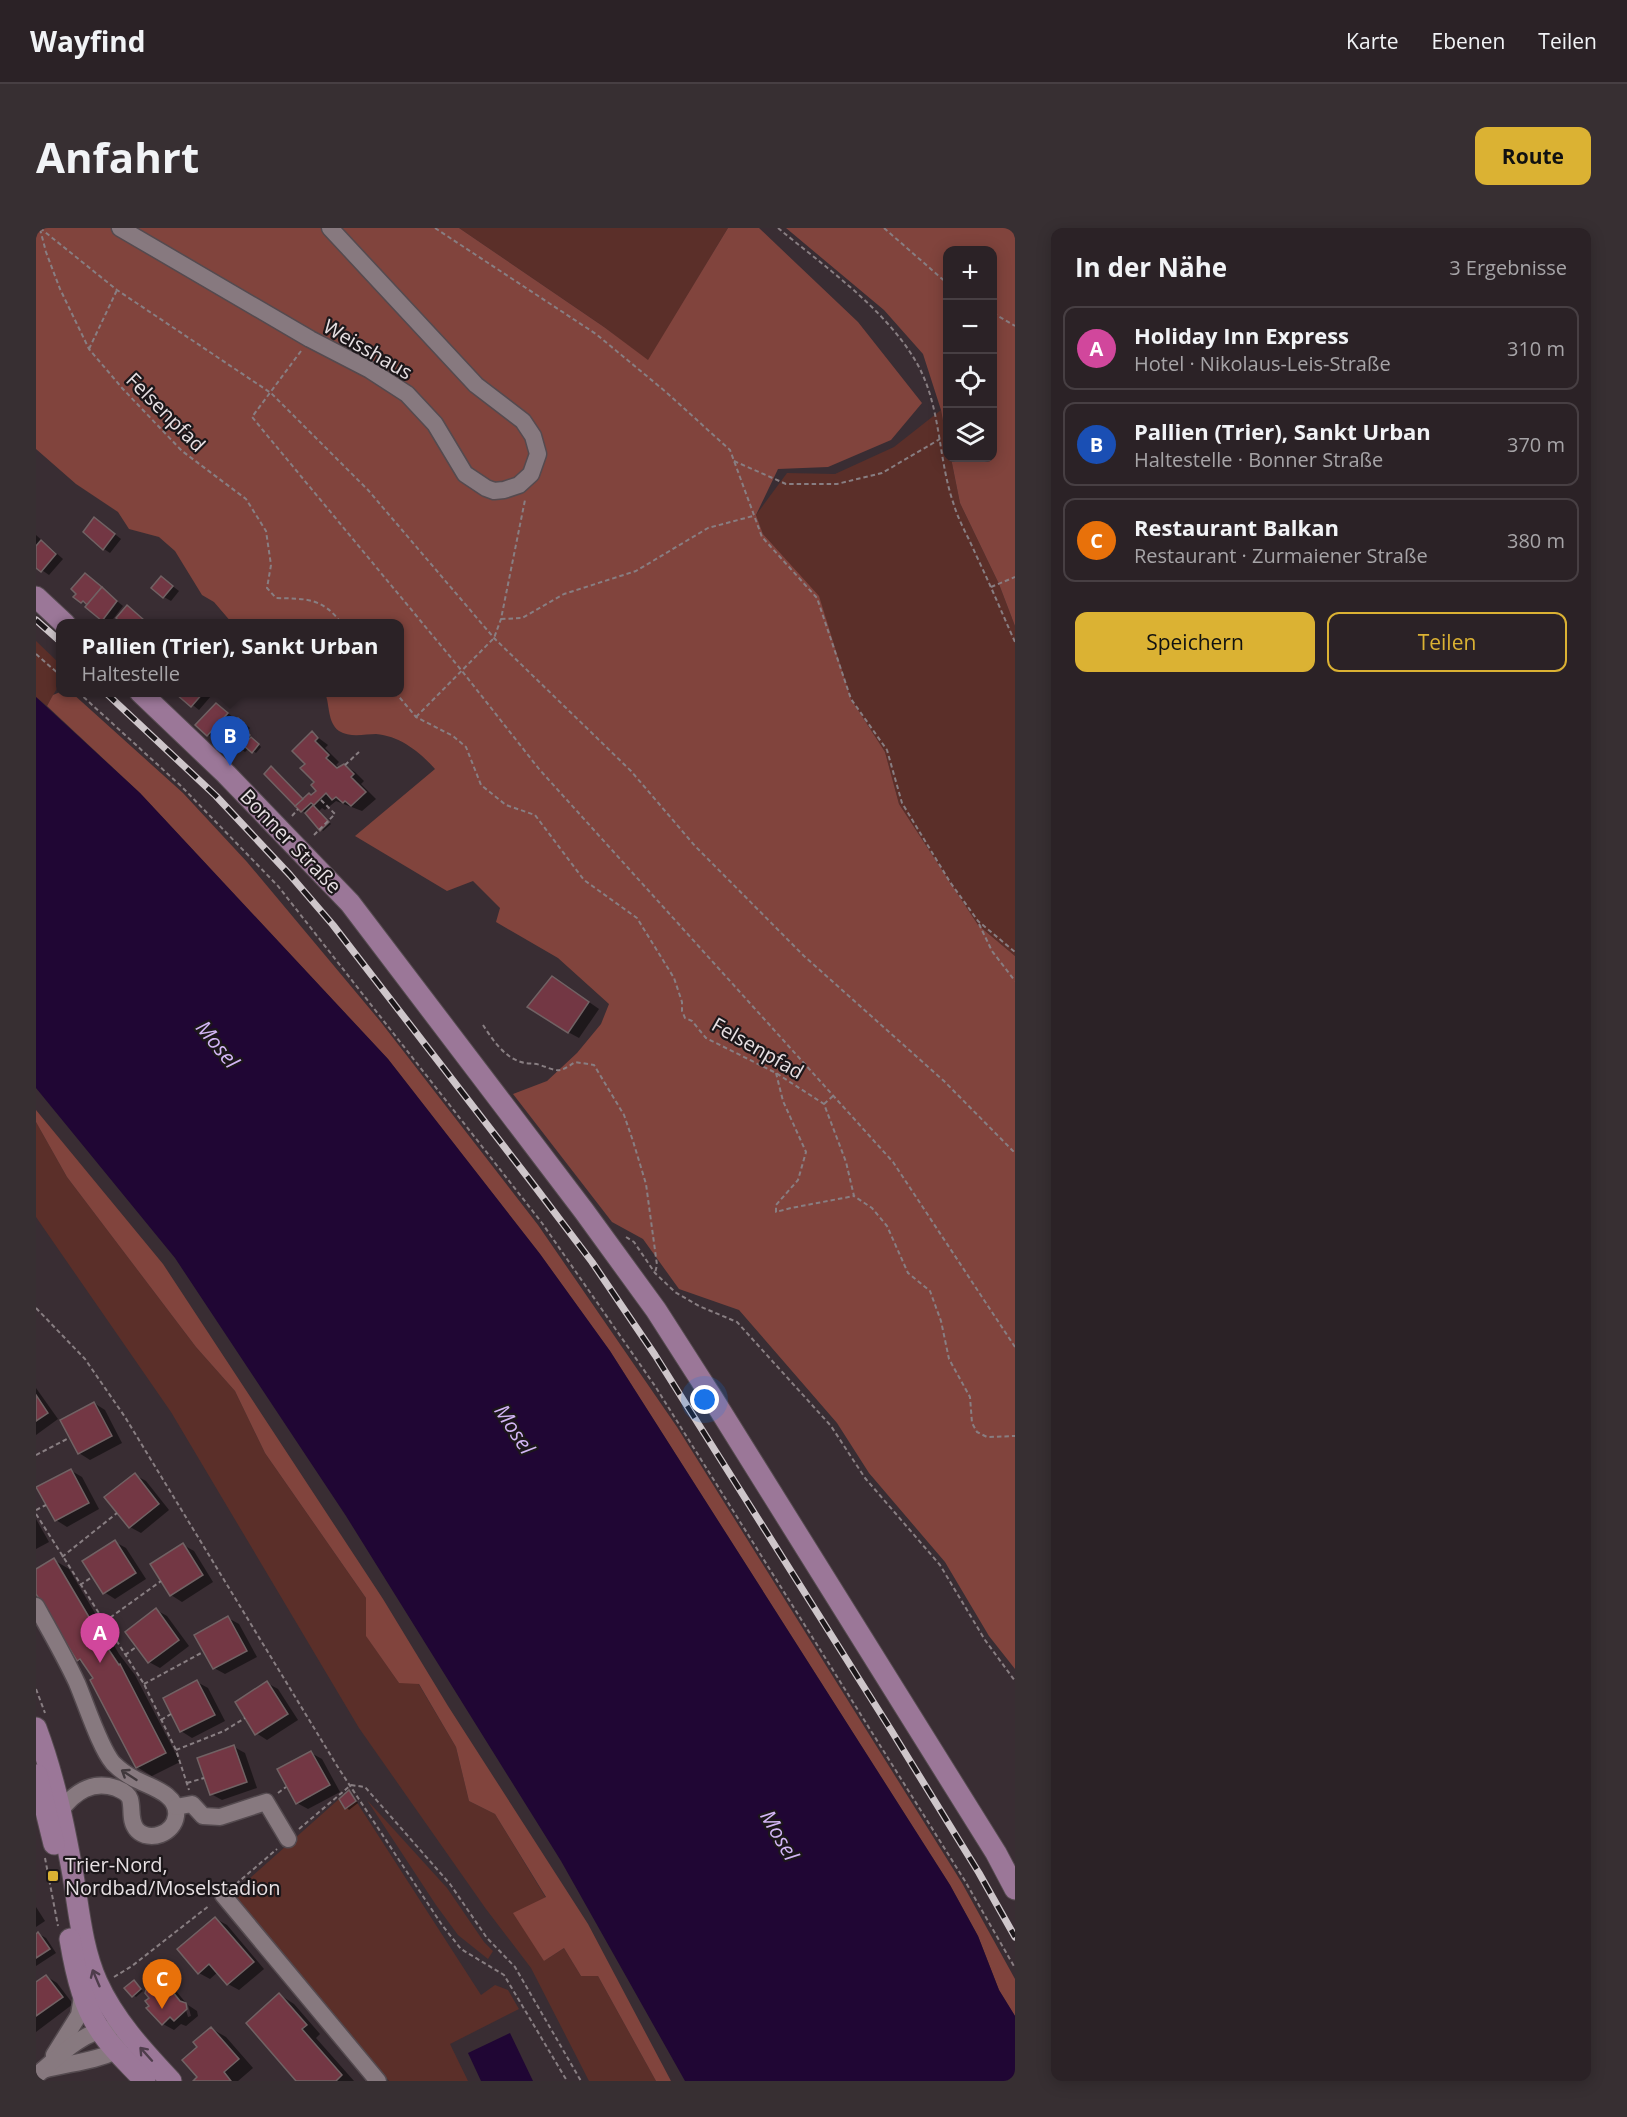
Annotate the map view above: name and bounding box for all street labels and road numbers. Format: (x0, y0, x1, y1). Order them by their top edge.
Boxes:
street label: Weisshaus (318, 313, 418, 385)
street label: Felsenpfad (120, 366, 212, 458)
street label: Bonner Straße (234, 783, 348, 899)
street label: Felsenpfad (707, 1011, 809, 1085)

